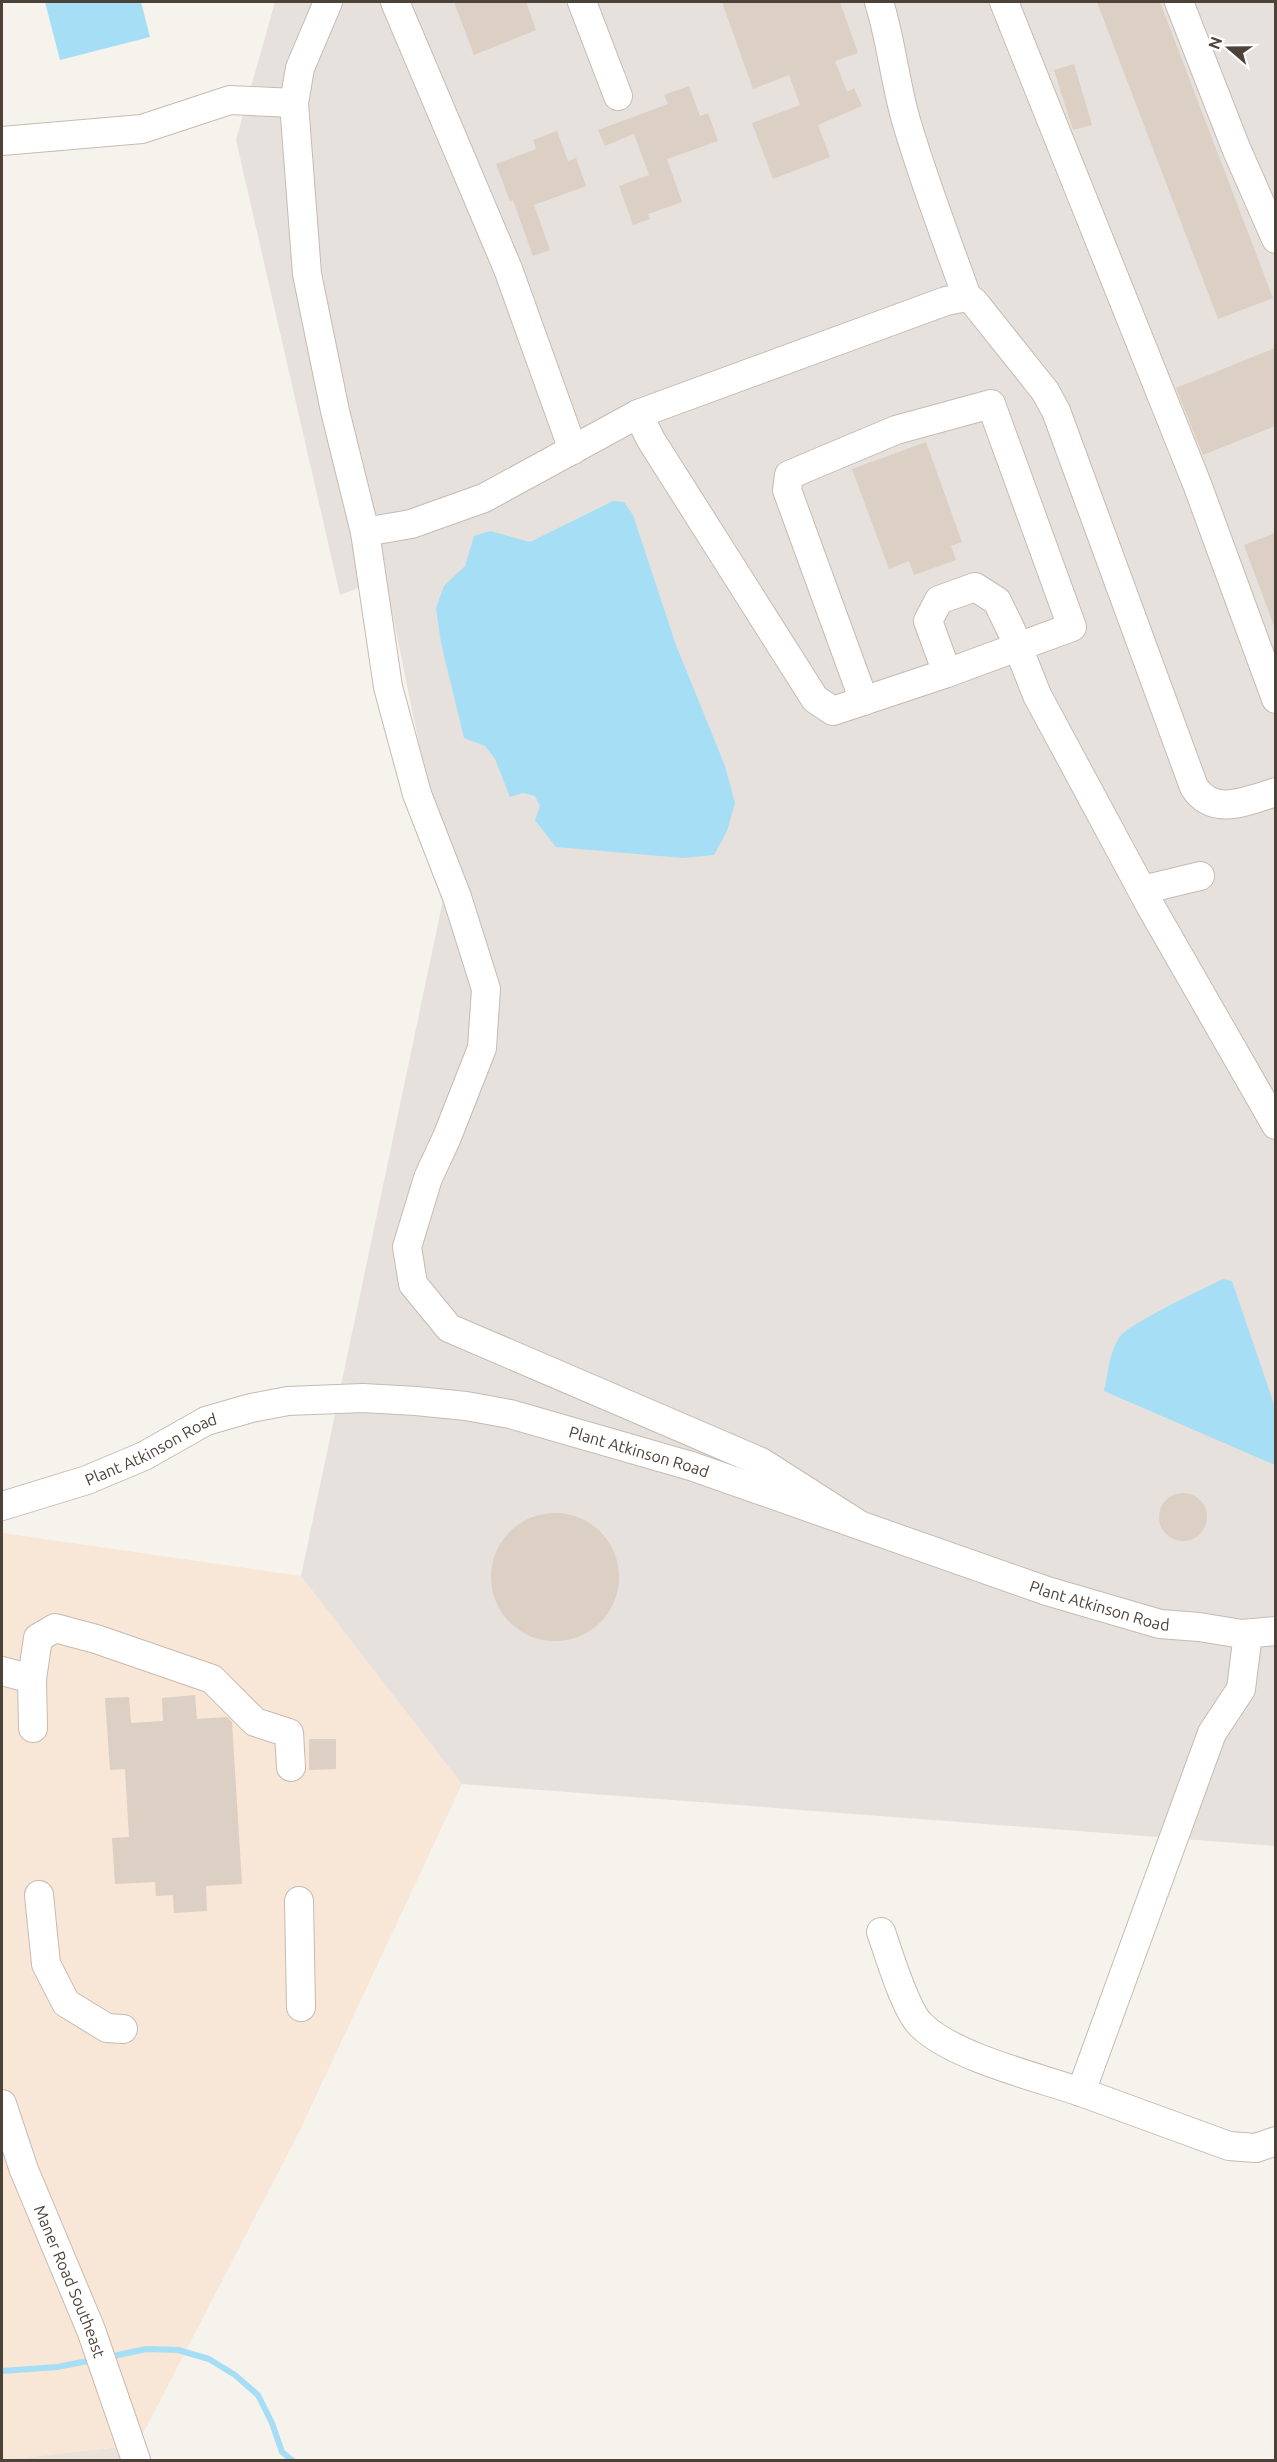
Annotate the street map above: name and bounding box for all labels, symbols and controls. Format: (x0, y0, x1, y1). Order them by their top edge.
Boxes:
north arrow (1199, 18, 1259, 78)
text: N (1204, 34, 1225, 52)
street label: Plant Atkinson Road (82, 1409, 219, 1489)
street label: Plant Atkinson Road (567, 1422, 712, 1481)
street label: Plant Atkinson Road (1027, 1577, 1170, 1634)
street label: Maner Road Southeast (31, 2202, 109, 2361)

